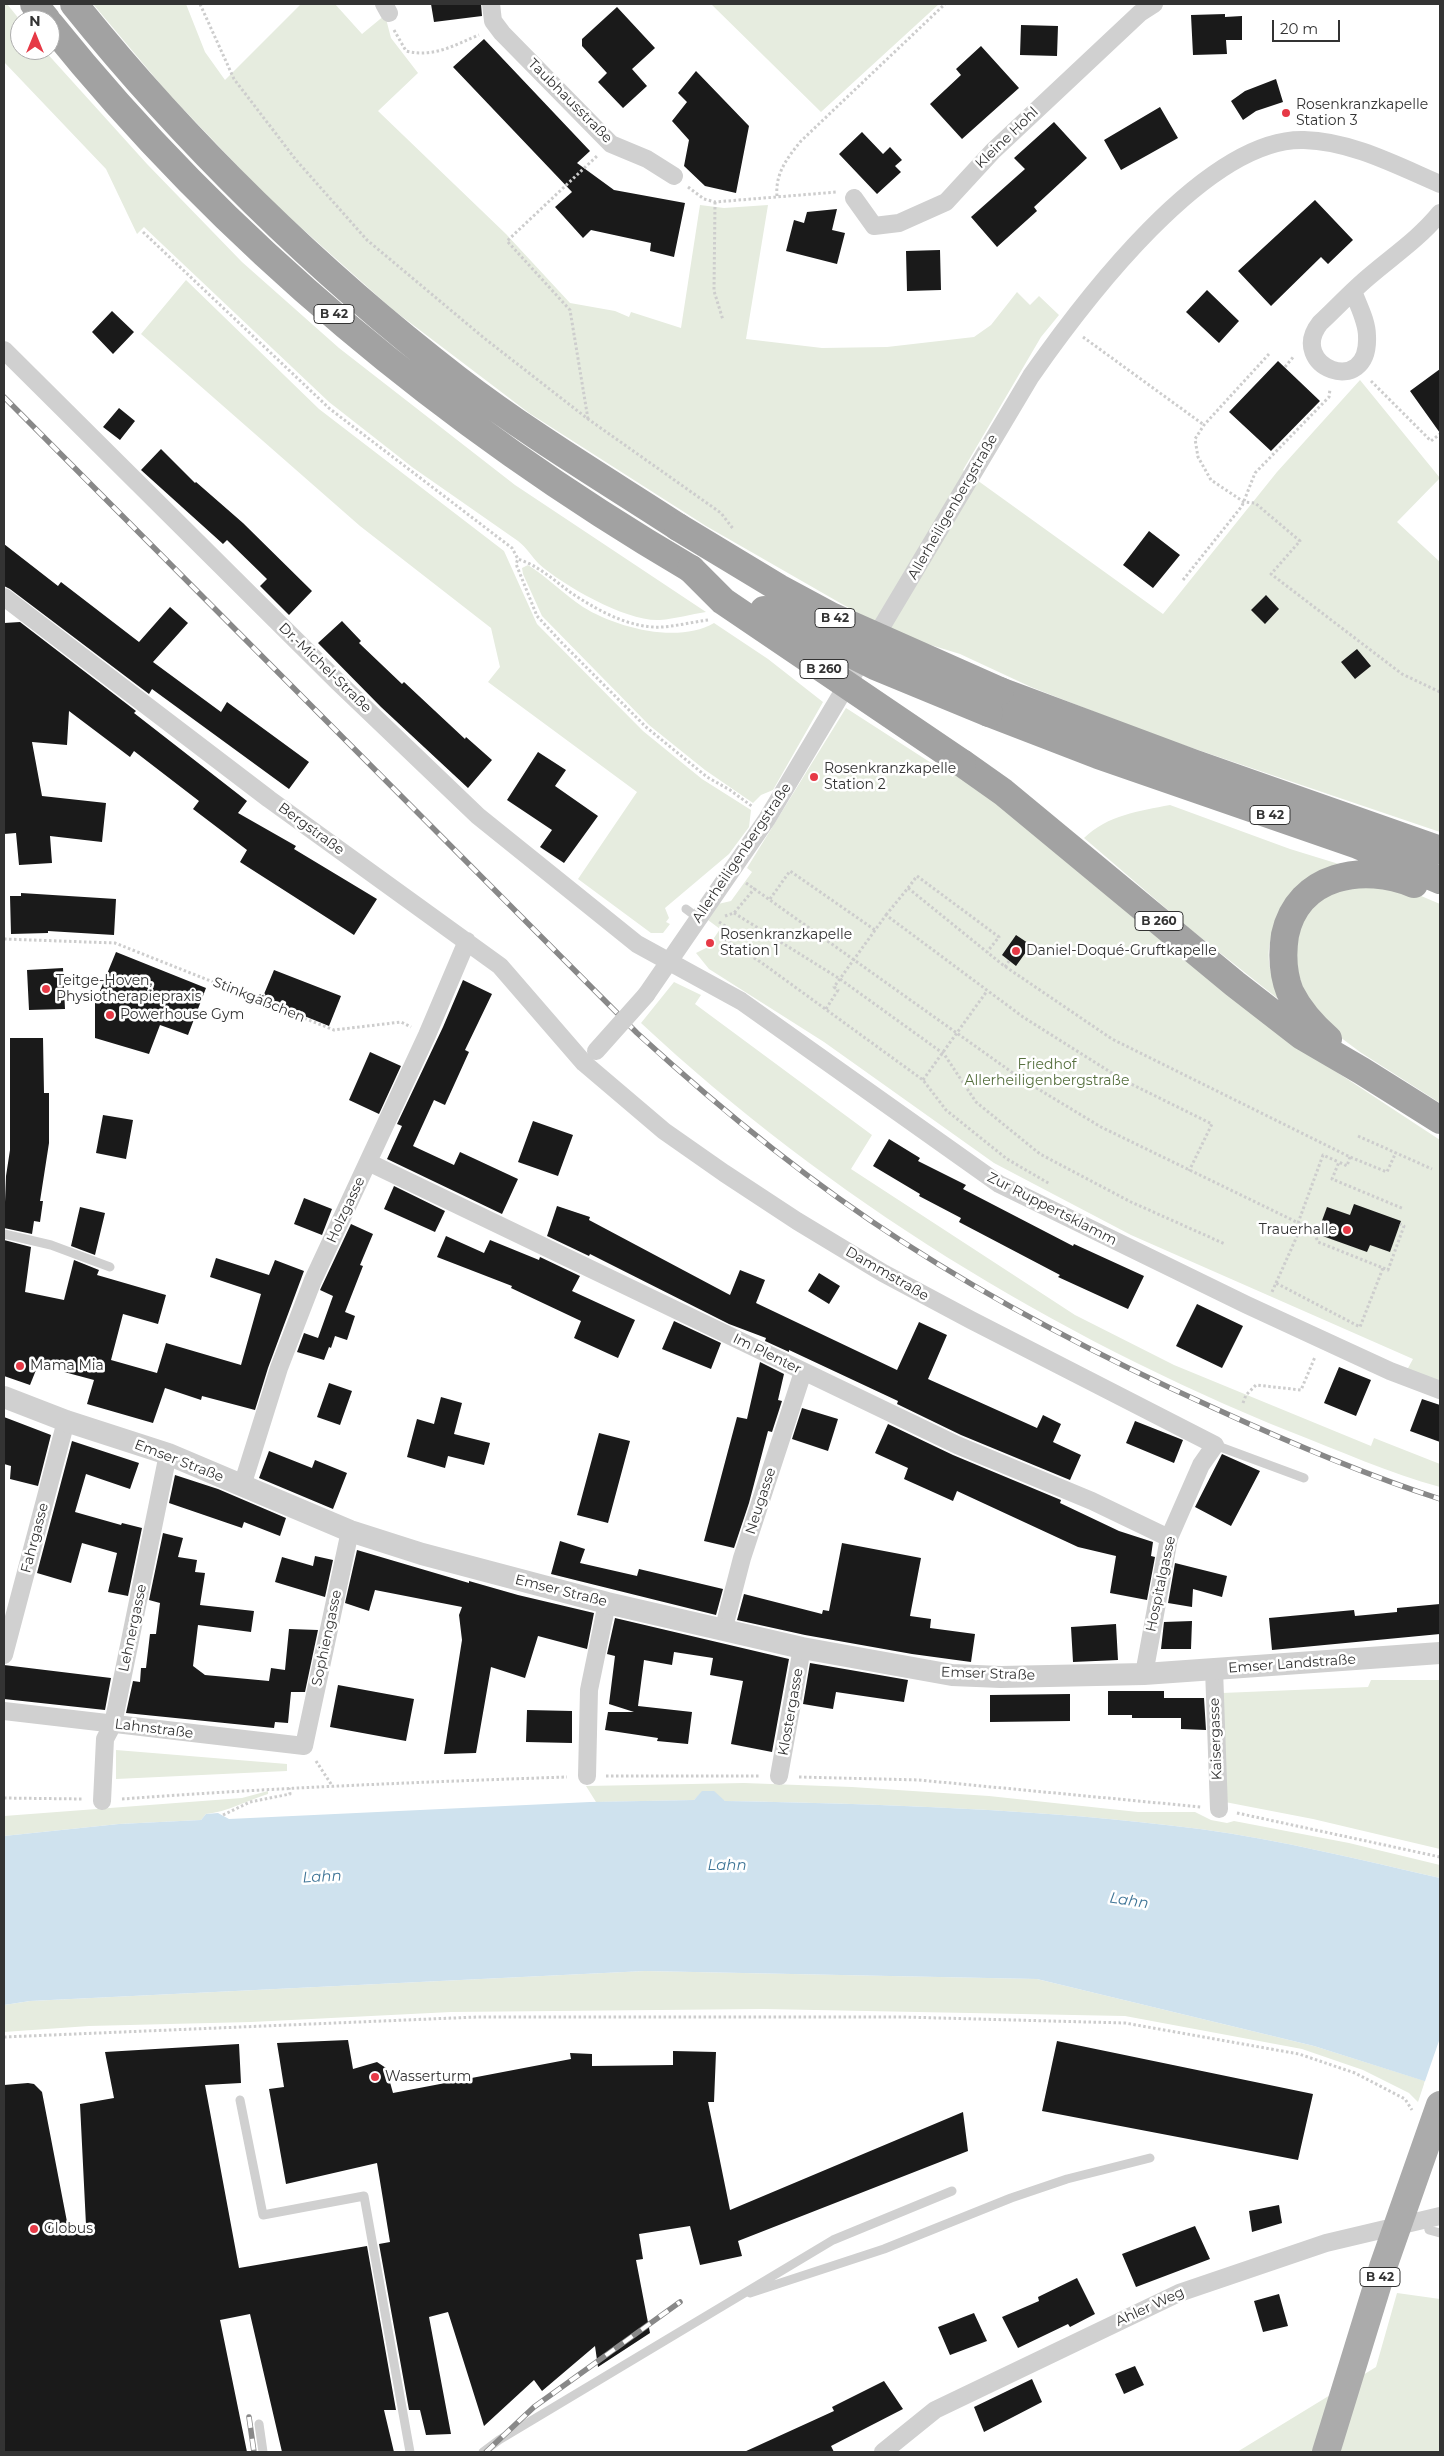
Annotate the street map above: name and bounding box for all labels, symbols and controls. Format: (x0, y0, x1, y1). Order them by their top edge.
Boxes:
north arrow (10, 10, 60, 60)
scale bar (1274, 10, 1342, 42)
text: N (29, 12, 41, 30)
text: 20 m (1280, 19, 1318, 38)
street label: Taubhausstraße (524, 55, 616, 147)
place label: Rosenkranzkapelle Station 3 (1296, 97, 1428, 130)
street label: Kleine Hohl (972, 104, 1042, 172)
marker: Rosenkranzkapelle Station 3 (1280, 107, 1292, 119)
road number: B 42 (314, 304, 354, 324)
street label: Allerheiligenbergstraße (905, 431, 1001, 583)
road number: B 42 (815, 608, 855, 628)
street label: Dr.-Michel-Straße (275, 619, 375, 717)
road number: B 260 (800, 660, 848, 679)
place label: Rosenkranzkapelle Station 2 (824, 761, 956, 794)
marker: Rosenkranzkapelle Station 2 (808, 771, 820, 783)
street label: Allerheiligenbergstraße (689, 780, 795, 926)
street label: Bergstraße (275, 799, 347, 859)
road number: B 42 (1250, 806, 1290, 824)
road number: B 260 (1135, 911, 1183, 930)
place label: Rosenkranzkapelle Station 1 (720, 927, 852, 960)
marker: Rosenkranzkapelle Station 1 (704, 937, 716, 949)
place label: Daniel-Doqué-Gruftkapelle (1026, 943, 1217, 959)
marker: Daniel-Doqué-Gruftkapelle (1010, 945, 1022, 957)
place label: Teitge-Hoven, Physiotherapiepraxis (56, 973, 202, 1006)
street label: Stinkgäßchen (210, 974, 308, 1026)
marker: Teitge-Hoven, Physiotherapiepraxis (40, 983, 52, 995)
place label: Powerhouse Gym (120, 1007, 244, 1023)
marker: Powerhouse Gym (104, 1009, 116, 1021)
park label: Friedhof Allerheiligenbergstraße (965, 1057, 1129, 1090)
street label: Zur Ruppertsklamm (984, 1169, 1120, 1249)
street label: Holzgasse (323, 1174, 369, 1246)
place label: Trauerhalle (1259, 1222, 1337, 1238)
marker: Trauerhalle (1341, 1224, 1353, 1236)
street label: Dammstraße (842, 1243, 932, 1305)
street label: Im Plenter (730, 1330, 804, 1378)
place label: Mama Mia (30, 1358, 104, 1374)
marker: Mama Mia (14, 1360, 26, 1372)
street label: Emser Straße (132, 1436, 226, 1486)
street label: Neugasse (742, 1465, 780, 1537)
street label: Fahrgasse (18, 1501, 52, 1575)
street label: Hospitalgasse (1143, 1535, 1179, 1633)
street label: Emser Straße (513, 1571, 609, 1611)
street label: Lehnergasse (115, 1583, 151, 1673)
street label: Sophiengasse (309, 1588, 345, 1688)
street label: Emser Landstraße (1228, 1651, 1356, 1677)
street label: Emser Straße (941, 1664, 1035, 1684)
street label: Klostergasse (775, 1667, 807, 1757)
street label: Kaisergasse (1206, 1697, 1226, 1781)
street label: Lahnstraße (114, 1716, 194, 1742)
water label: Lahn (707, 1857, 747, 1875)
water label: Lahn (302, 1867, 342, 1887)
water label: Lahn (1108, 1889, 1150, 1913)
place label: Wasserturm (385, 2069, 471, 2085)
marker: Wasserturm (369, 2071, 381, 2083)
place label: Globus (44, 2221, 93, 2237)
marker: Globus (28, 2223, 40, 2235)
road number: B 42 (1360, 2268, 1400, 2286)
street label: Ahler Weg (1113, 2284, 1187, 2330)

